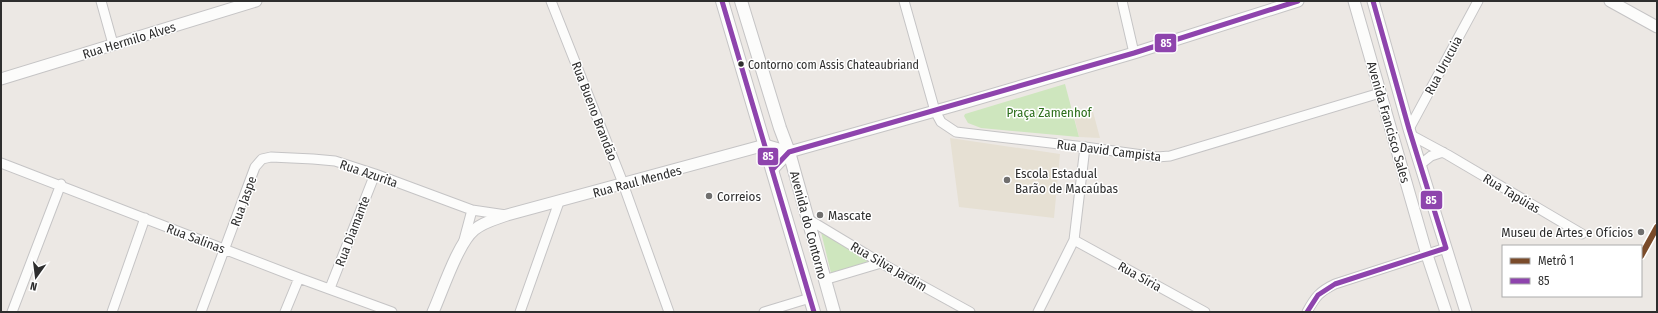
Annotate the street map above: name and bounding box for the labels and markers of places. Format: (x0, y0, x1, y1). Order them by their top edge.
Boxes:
place label: Contorno com Assis Chateaubriand (748, 58, 919, 72)
marker: Contorno com Assis Chateaubriand (736, 59, 746, 69)
place label: Escola Estadual Barão de Macaúbas (1015, 166, 1119, 196)
marker: Escola Estadual Barão de Macaúbas (1002, 175, 1012, 185)
place label: Correios (717, 189, 761, 204)
marker: Correios (704, 191, 714, 201)
place label: Mascate (828, 208, 871, 223)
marker: Mascate (815, 210, 825, 220)
place label: Museu de Artes e Ofícios (1501, 225, 1633, 240)
marker: Museu de Artes e Ofícios (1636, 227, 1646, 237)

